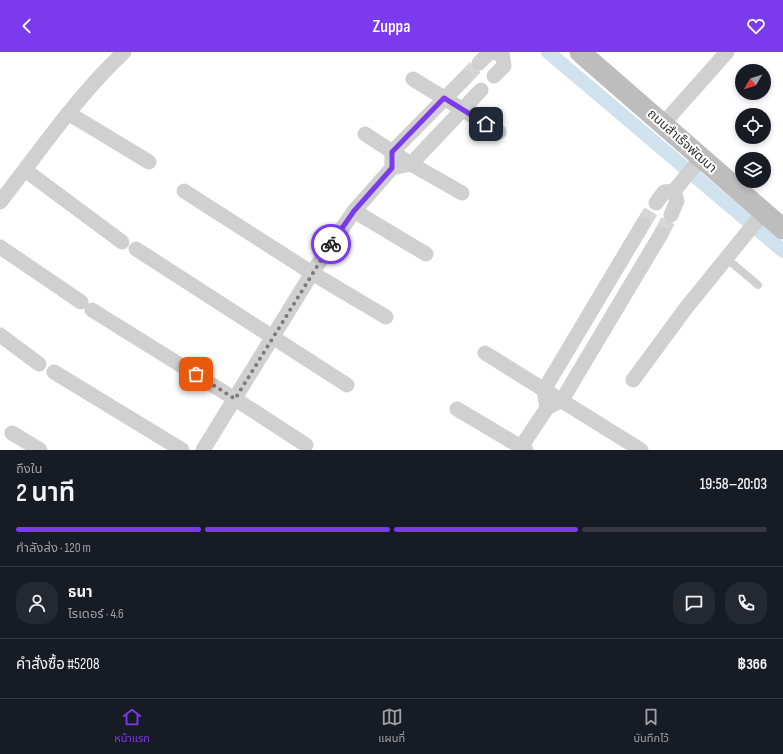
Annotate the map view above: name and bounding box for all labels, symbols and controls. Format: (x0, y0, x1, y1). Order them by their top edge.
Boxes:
icon: back (16, 15, 38, 37)
icon: heart (745, 15, 767, 37)
text: Zuppa (373, 16, 410, 37)
north arrow (735, 64, 771, 100)
map controls (735, 64, 771, 188)
street label: ถนนสำเร็จพัฒนา (644, 106, 720, 176)
pin (469, 107, 503, 141)
button: locate (735, 108, 771, 144)
icon: home (475, 113, 497, 135)
button: layers (735, 152, 771, 188)
courier (311, 224, 351, 264)
icon: bike (320, 233, 342, 255)
pin (179, 357, 213, 391)
icon: bag (185, 363, 207, 385)
text: ถึงใน (16, 461, 42, 477)
text: 19:58–20:03 (700, 475, 767, 494)
text: 2 นาที (16, 478, 75, 509)
text: กำลังส่ง · 120 m (16, 540, 91, 556)
button: person (16, 582, 58, 624)
button: chat (673, 582, 715, 624)
button: phone (725, 582, 767, 624)
text: ธนา (68, 583, 93, 602)
text: ไรเดอร์ · 4.6 (68, 606, 124, 622)
text: คำสั่งซื้อ #5208 (16, 655, 100, 674)
text: ฿366 (737, 655, 767, 674)
tab: หน้าแรก (114, 706, 150, 747)
tab: แผนที่ (378, 706, 405, 747)
tab: บันทึกไว้ (633, 706, 669, 747)

